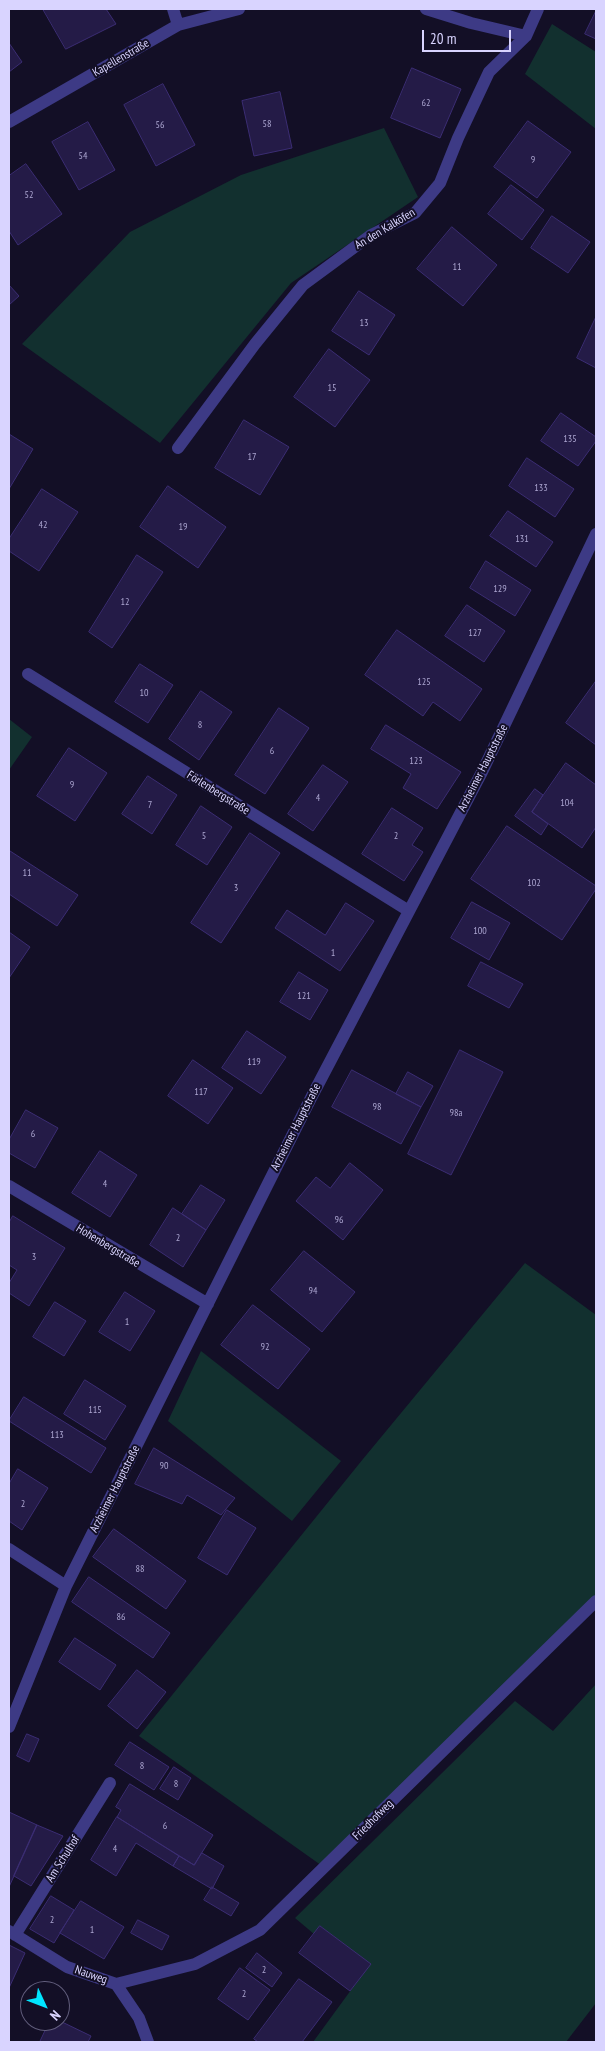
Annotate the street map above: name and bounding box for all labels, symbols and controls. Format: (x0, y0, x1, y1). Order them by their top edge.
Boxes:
scale bar (425, 20, 514, 52)
text: 20 m (430, 29, 456, 48)
street label: Kapellenstraße (90, 36, 152, 80)
house number: 62 (422, 97, 430, 109)
house number: 58 (263, 118, 271, 130)
house number: 56 (156, 119, 164, 131)
house number: 54 (79, 150, 87, 162)
house number: 9 (531, 154, 535, 166)
house number: 52 (25, 189, 33, 201)
street label: An den Kalköfen (352, 205, 418, 253)
house number: 11 (453, 261, 461, 273)
house number: 13 (360, 317, 368, 329)
house number: 15 (328, 382, 336, 394)
house number: 135 (563, 433, 577, 445)
house number: 17 (248, 451, 256, 463)
house number: 133 (534, 482, 548, 494)
house number: 42 (39, 519, 47, 531)
house number: 19 (179, 521, 187, 533)
house number: 131 (515, 533, 529, 545)
house number: 129 (493, 583, 507, 595)
house number: 12 (121, 596, 129, 608)
house number: 127 (468, 627, 482, 639)
house number: 125 (417, 676, 431, 688)
house number: 10 (140, 687, 148, 699)
house number: 8 (198, 719, 202, 731)
street label: Arzheimer Hauptstraße (455, 722, 511, 814)
house number: 6 (270, 745, 274, 757)
house number: 123 (409, 755, 423, 767)
street label: Förlenbergstraße (184, 768, 252, 818)
house number: 9 (70, 779, 74, 791)
house number: 4 (316, 792, 320, 804)
house number: 104 (560, 797, 574, 809)
house number: 7 (148, 799, 152, 811)
house number: 5 (202, 830, 206, 842)
house number: 2 (394, 830, 398, 842)
house number: 11 (23, 867, 31, 879)
house number: 102 (527, 877, 541, 889)
house number: 3 (234, 882, 238, 894)
house number: 100 (473, 925, 487, 937)
house number: 1 (331, 947, 335, 959)
house number: 121 (297, 990, 311, 1002)
house number: 119 (247, 1056, 261, 1068)
street label: Arzheimer Hauptstraße (268, 1081, 324, 1173)
house number: 117 (194, 1086, 208, 1098)
house number: 98 (373, 1101, 381, 1113)
house number: 98a (450, 1107, 462, 1119)
house number: 6 (31, 1128, 35, 1140)
house number: 4 (103, 1178, 107, 1190)
house number: 96 (335, 1214, 343, 1226)
street label: Hohenbergstraße (73, 1221, 143, 1271)
house number: 2 (176, 1232, 180, 1244)
house number: 3 (32, 1251, 36, 1263)
house number: 94 (309, 1285, 317, 1297)
house number: 1 (125, 1316, 129, 1328)
house number: 92 (261, 1341, 269, 1353)
house number: 115 (88, 1404, 102, 1416)
house number: 113 (50, 1429, 64, 1441)
street label: Arzheimer Hauptstraße (87, 1443, 143, 1535)
house number: 90 (160, 1460, 168, 1472)
house number: 2 (21, 1498, 25, 1510)
house number: 88 (136, 1563, 144, 1575)
house number: 86 (117, 1611, 125, 1623)
house number: 8 (140, 1760, 144, 1772)
house number: 8 (174, 1778, 178, 1790)
street label: Friedhofweg (350, 1797, 396, 1843)
house number: 6 (163, 1820, 167, 1832)
street label: Am Schulhof (43, 1833, 83, 1885)
house number: 4 (113, 1843, 117, 1855)
house number: 2 (50, 1914, 54, 1926)
house number: 1 (90, 1924, 94, 1936)
street label: Nauweg (73, 1963, 109, 1987)
house number: 2 (262, 1964, 266, 1976)
north arrow (20, 1981, 70, 2031)
house number: 2 (242, 1988, 246, 2000)
text: N (46, 2007, 64, 2024)

